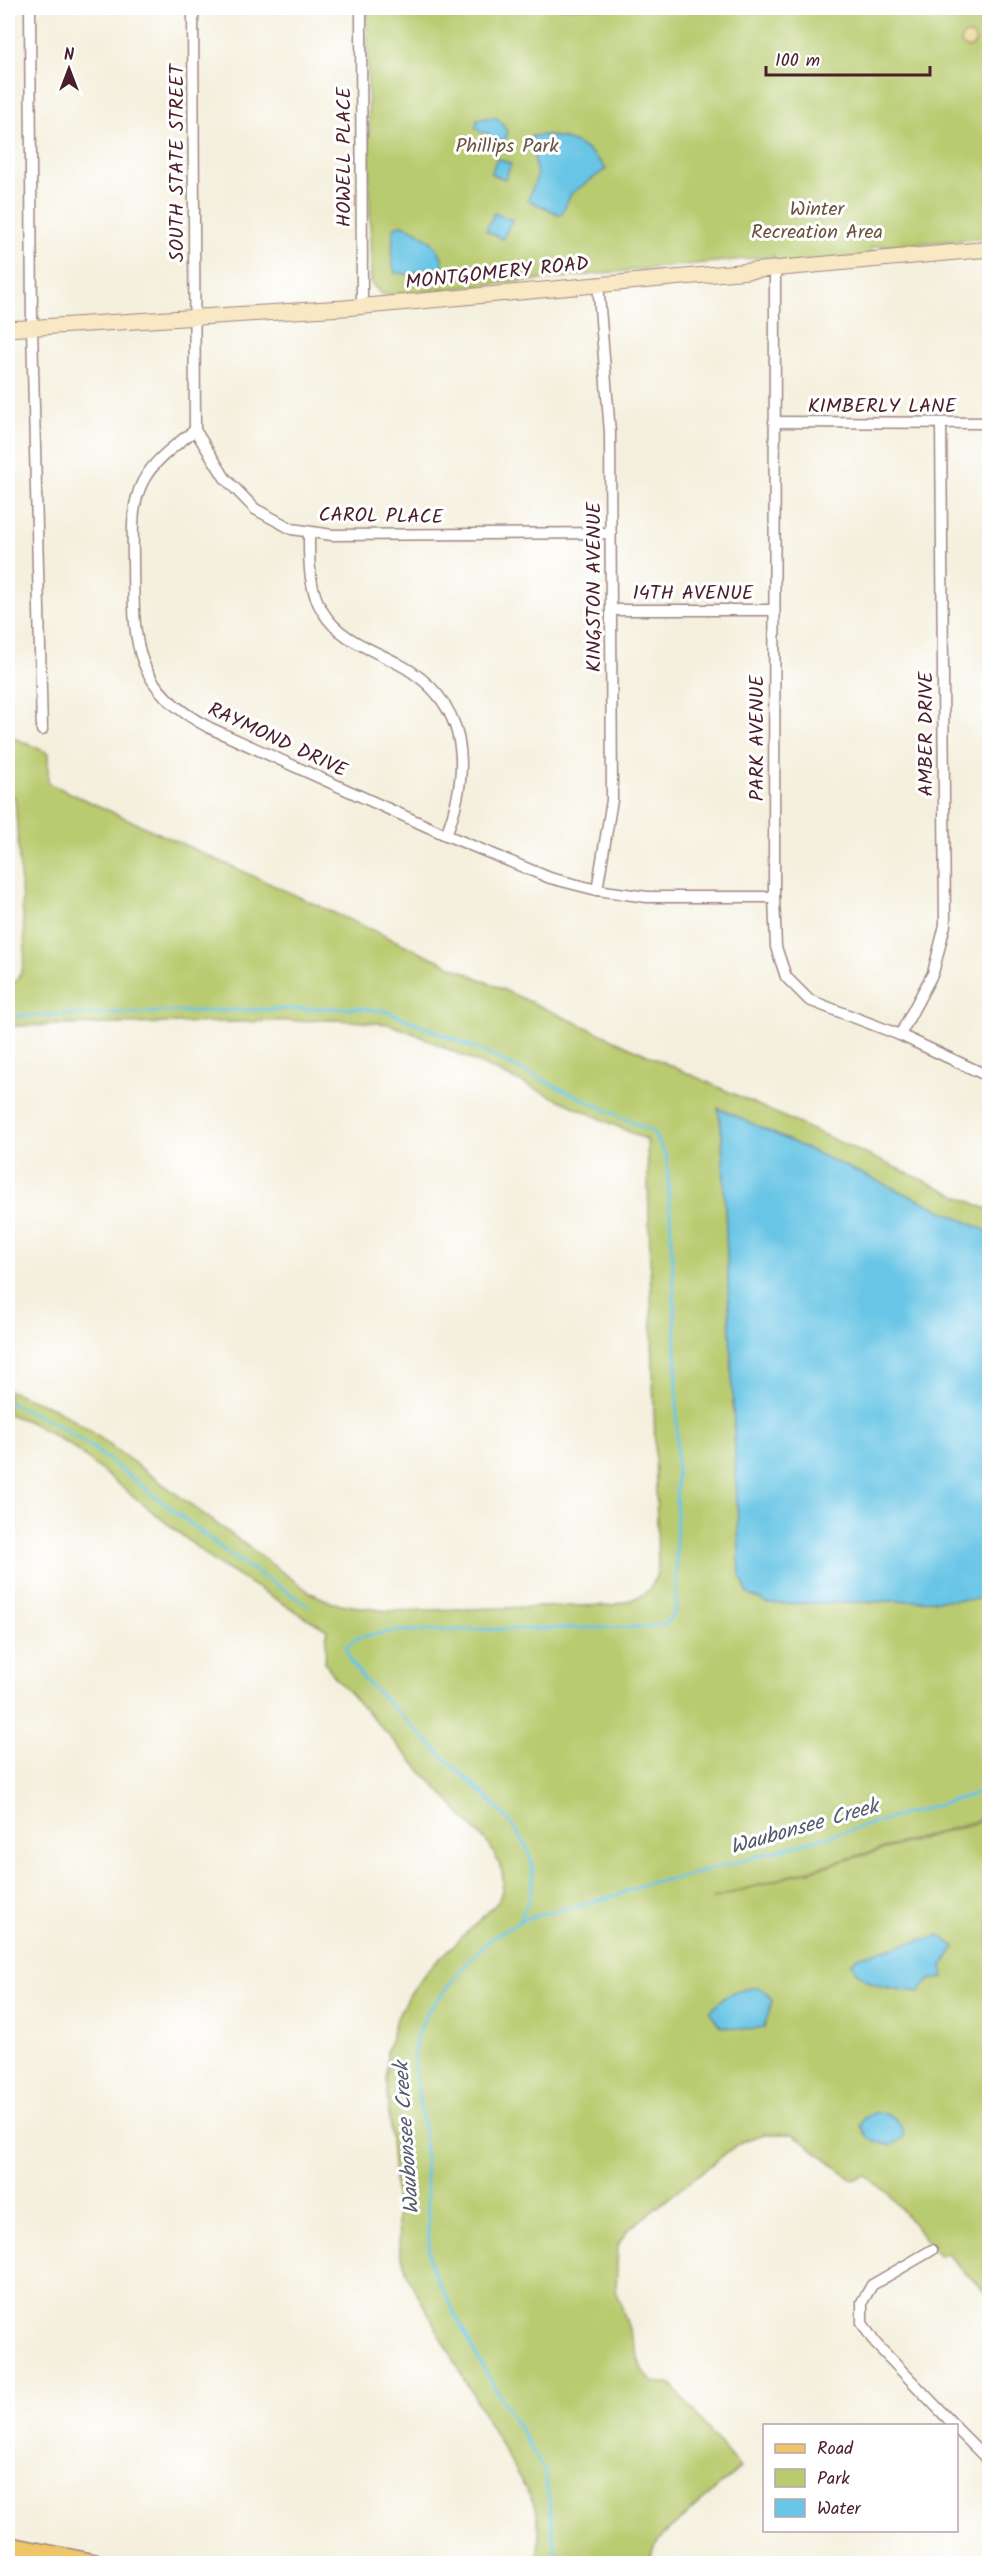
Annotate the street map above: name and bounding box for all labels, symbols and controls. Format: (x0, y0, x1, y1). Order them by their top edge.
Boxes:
north arrow (39, 39, 99, 99)
scale bar (766, 39, 930, 77)
text: N (64, 43, 74, 68)
text: 100 m (775, 47, 820, 76)
street label: SOUTH STATE STREET (162, 62, 194, 262)
street label: HOWELL PLACE (329, 85, 361, 227)
park label: Phillips Park (455, 131, 559, 163)
park label: Winter Recreation Area (751, 194, 883, 249)
street label: MONTGOMERY ROAD (404, 248, 591, 300)
street label: KIMBERLY LANE (808, 391, 958, 423)
street label: CAROL PLACE (318, 500, 445, 534)
street label: KINGSTON AVENUE (579, 500, 611, 672)
street label: 14TH AVENUE (632, 578, 755, 610)
street label: AMBER DRIVE (911, 670, 943, 797)
street label: PARK AVENUE (742, 674, 774, 801)
street label: RAYMOND DRIVE (202, 694, 353, 788)
water label: Waubonsee Creek (726, 1790, 885, 1864)
water label: Waubonsee Creek (385, 2057, 429, 2215)
legend (763, 2424, 958, 2532)
text: Road (817, 2435, 854, 2464)
text: Park (817, 2465, 850, 2494)
text: Water (817, 2495, 862, 2524)

